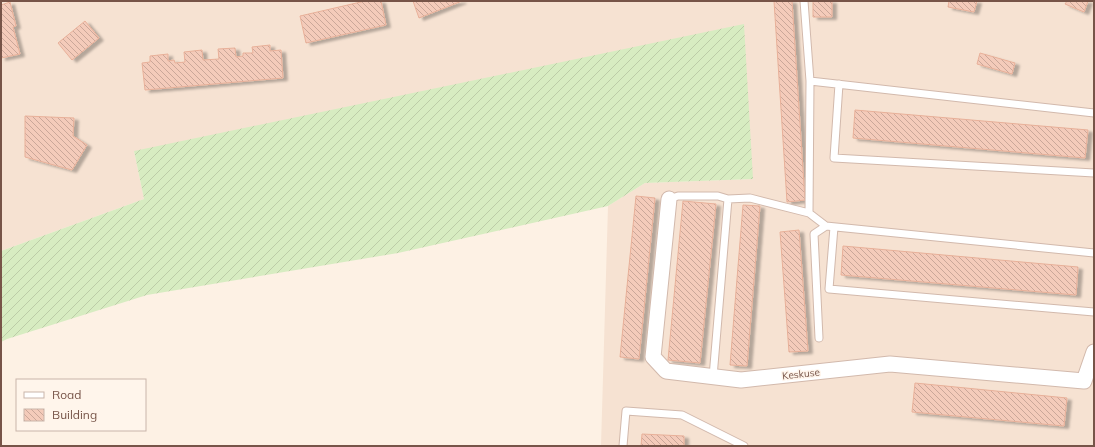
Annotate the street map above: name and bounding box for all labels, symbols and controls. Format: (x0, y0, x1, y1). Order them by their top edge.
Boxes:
street label: Keskuse (781, 366, 821, 382)
legend (16, 379, 146, 431)
text: Road (52, 387, 81, 402)
text: Building (52, 407, 97, 422)

